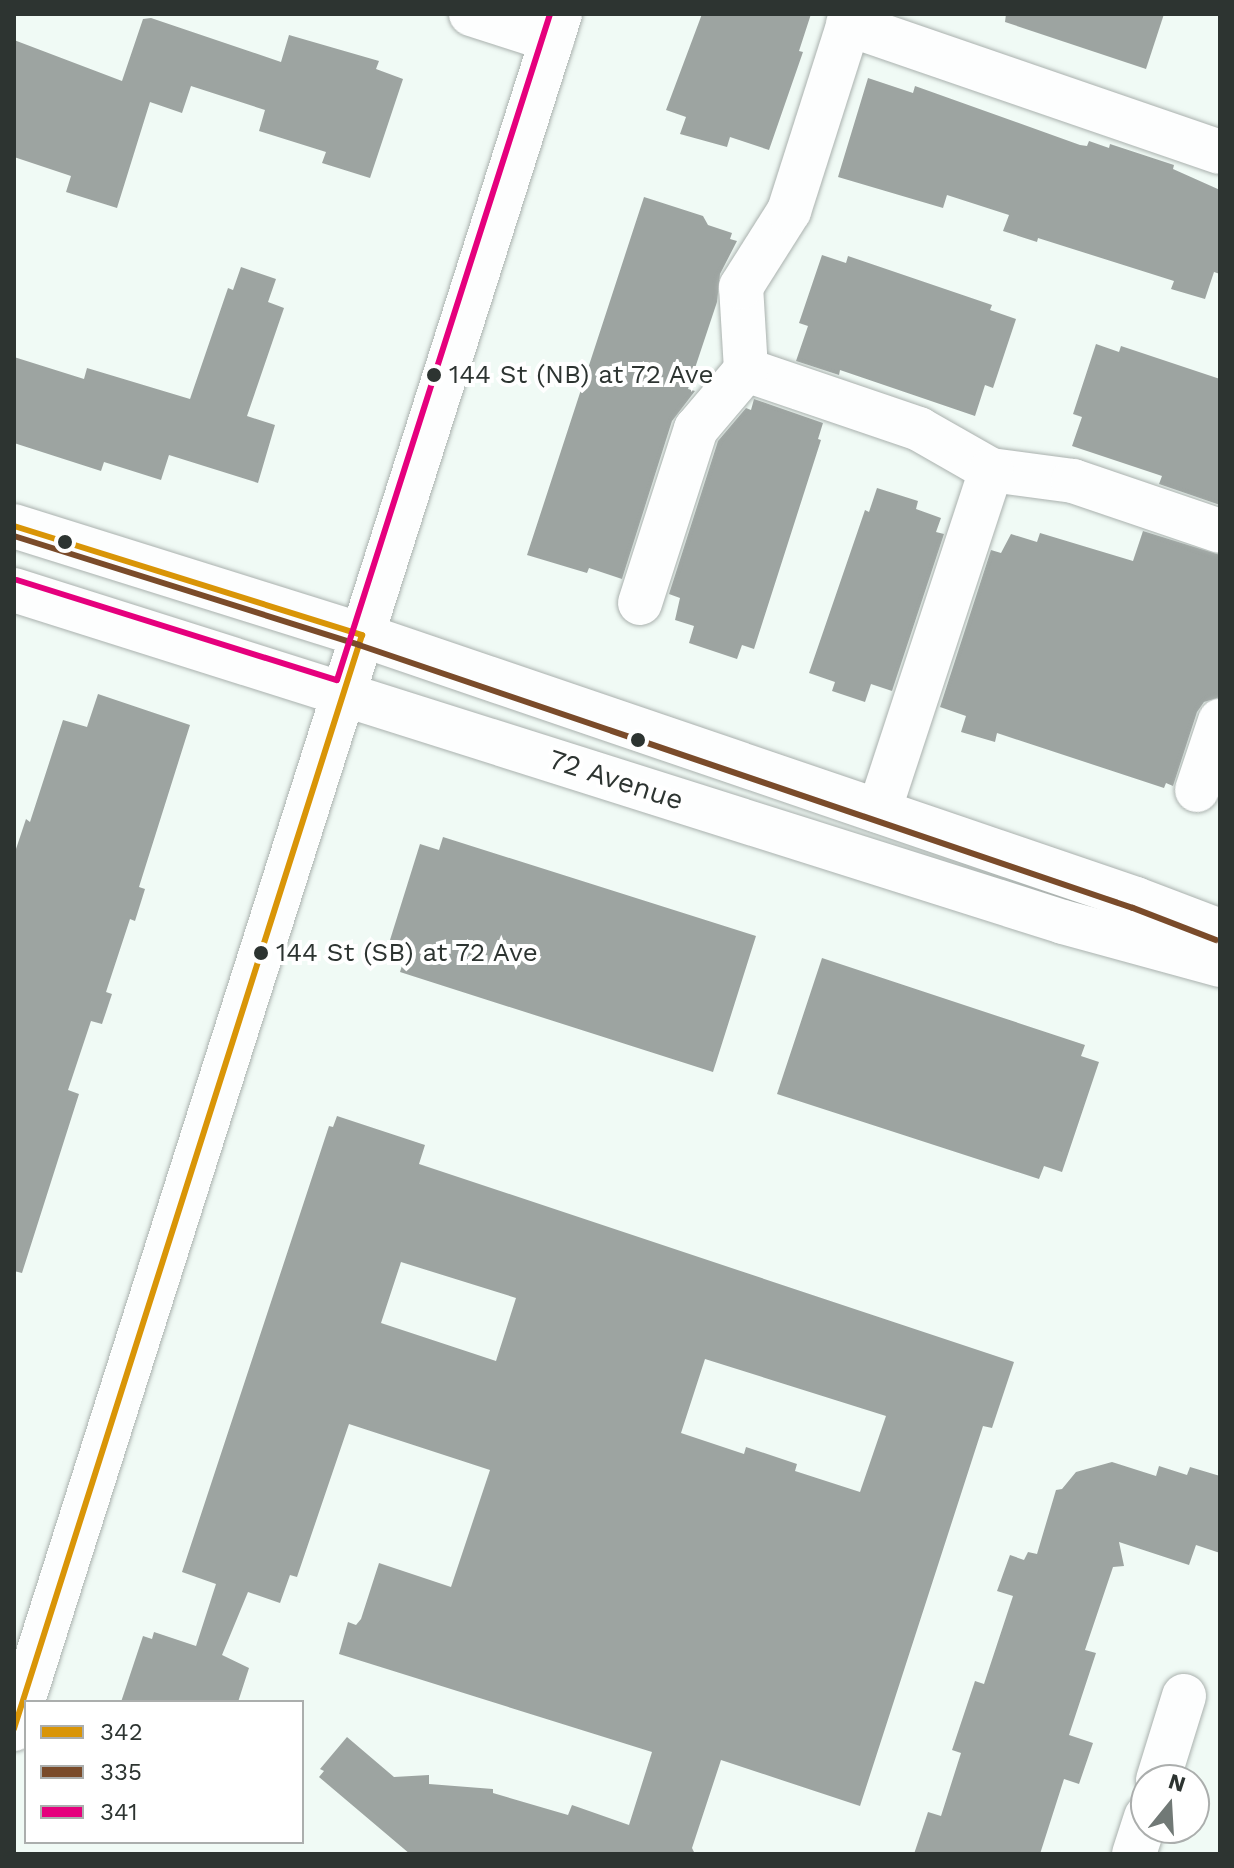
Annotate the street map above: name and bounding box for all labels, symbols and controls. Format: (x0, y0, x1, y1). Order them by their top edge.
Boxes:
place label: 144 St (NB) at 72 Ave (449, 359, 716, 391)
marker: 144 St (NB) at 72 Ave (426, 367, 442, 383)
unlabelled marker (57, 534, 73, 550)
unlabelled marker (630, 732, 646, 748)
street label: 72 Avenue (544, 742, 688, 818)
place label: 144 St (SB) at 72 Ave (276, 937, 540, 969)
marker: 144 St (SB) at 72 Ave (253, 945, 269, 961)
legend (24, 1700, 304, 1844)
text: 342 (100, 1718, 143, 1746)
text: 335 (100, 1758, 142, 1786)
north arrow (1130, 1764, 1210, 1844)
text: N (1165, 1768, 1189, 1797)
text: 341 (100, 1798, 138, 1826)

